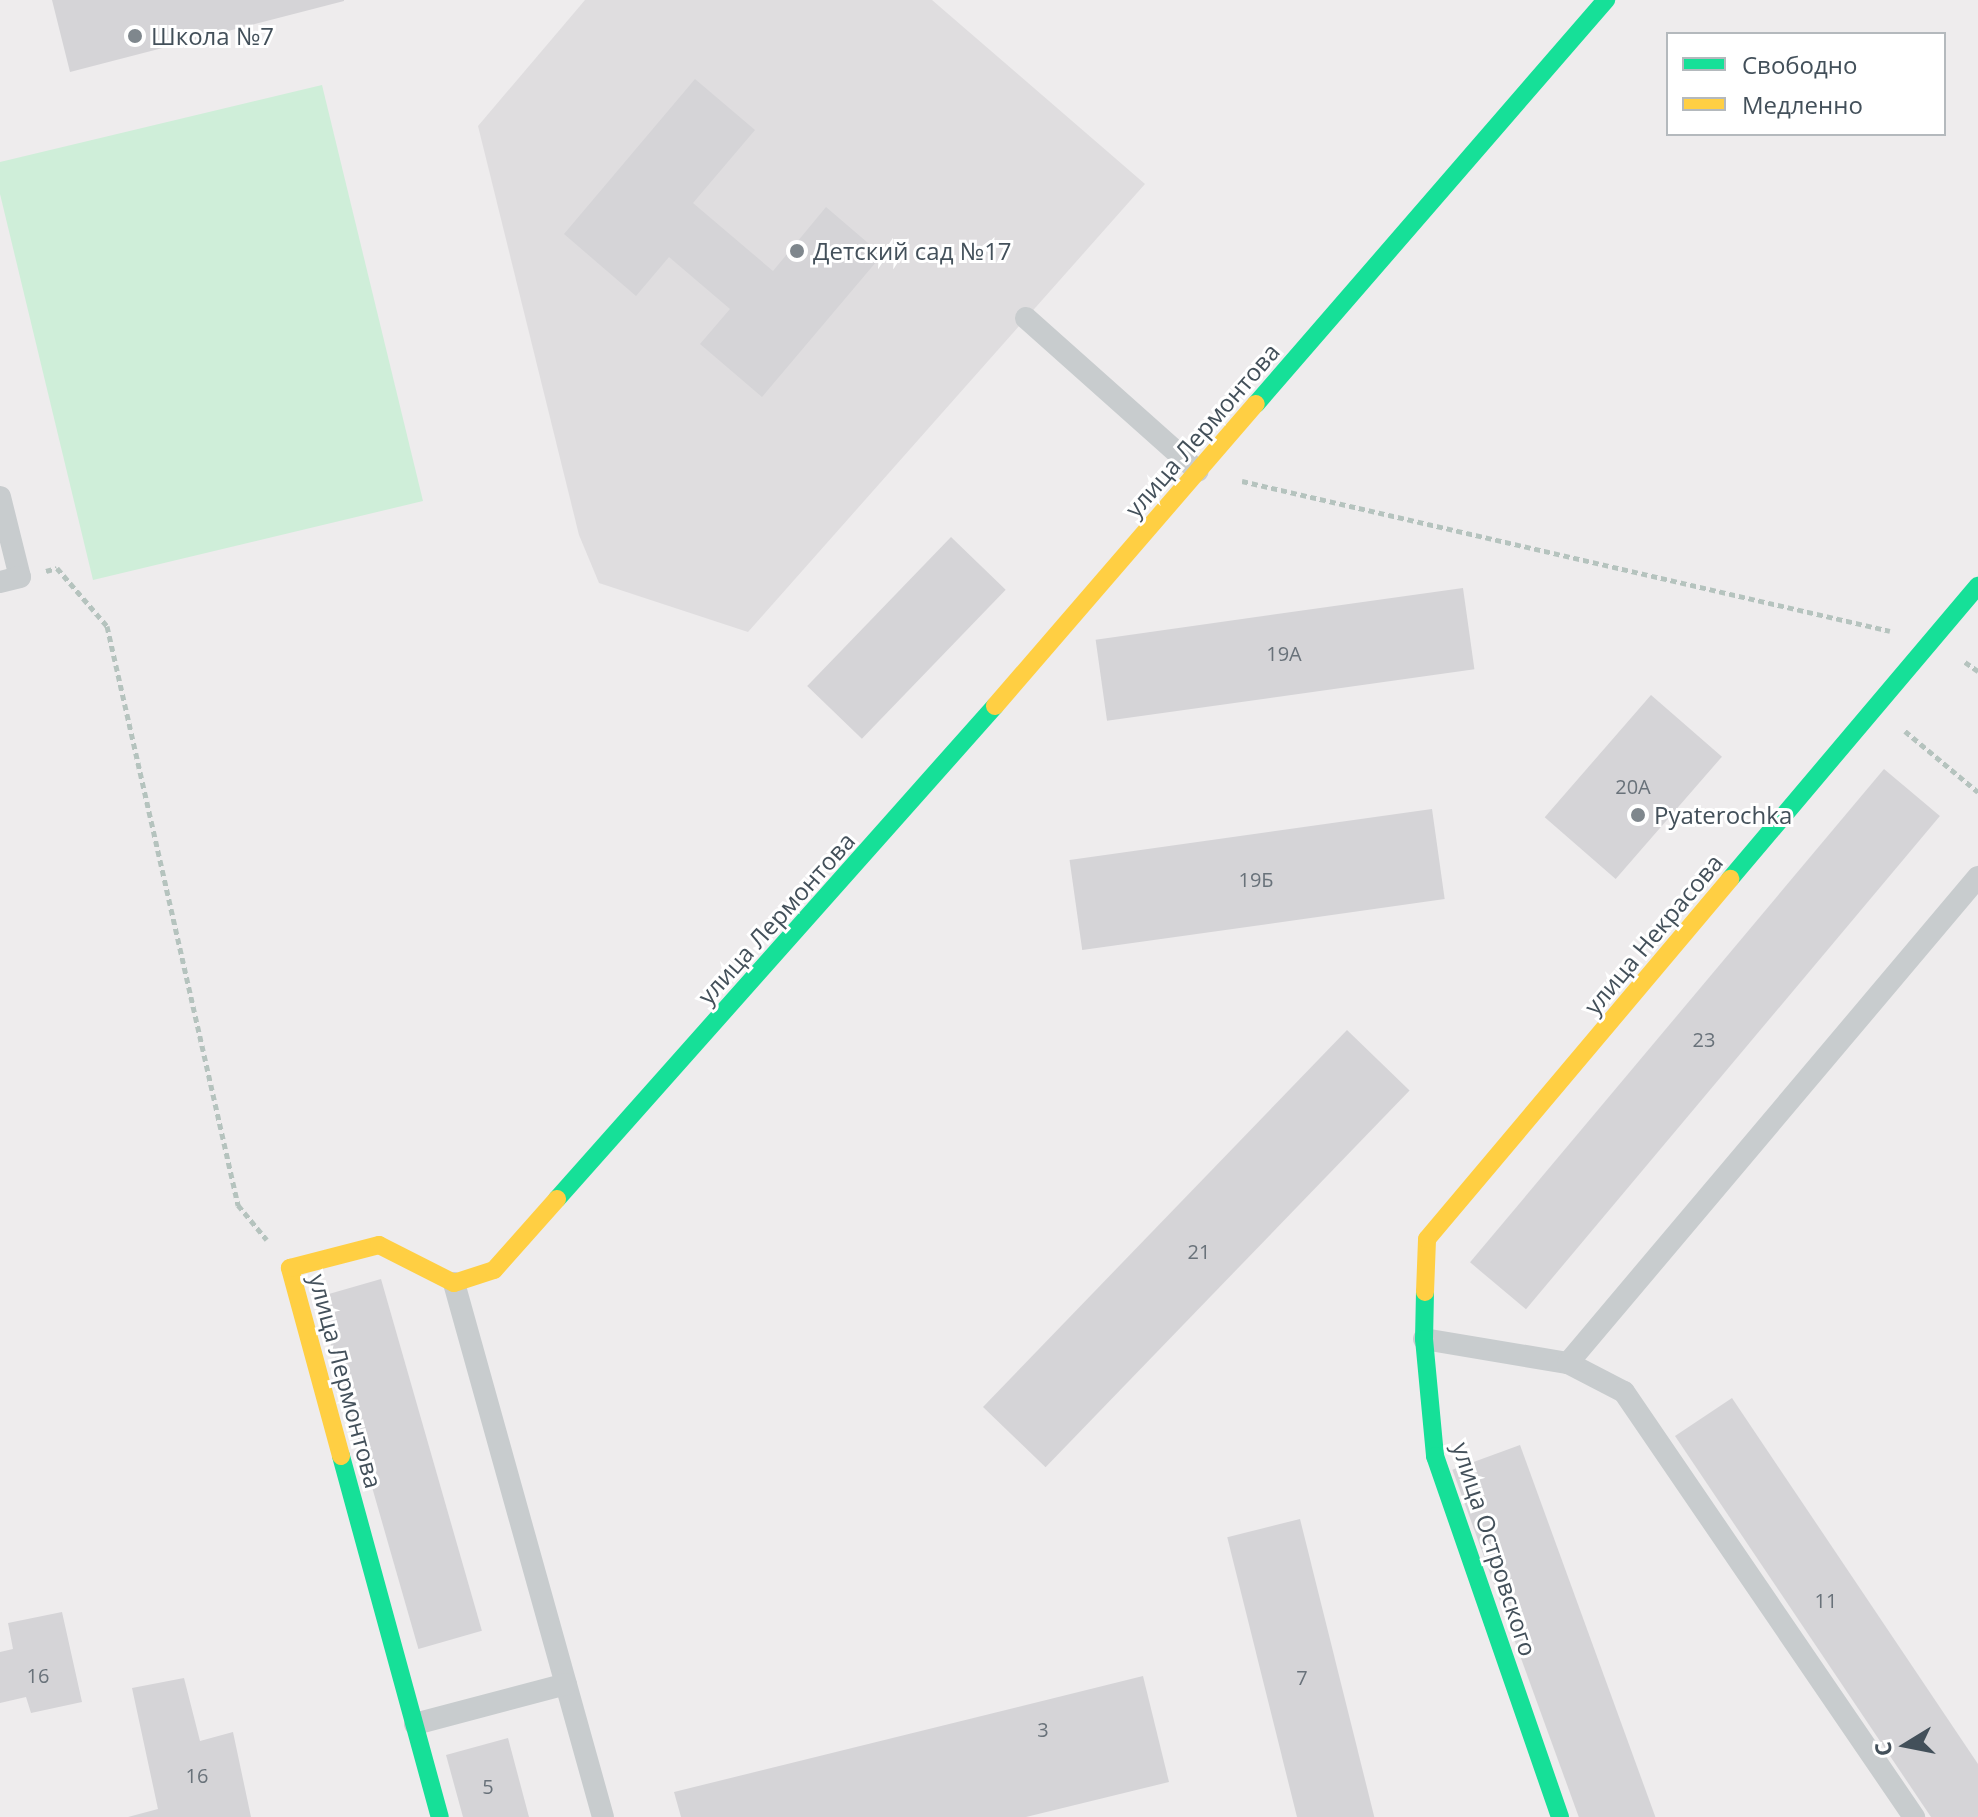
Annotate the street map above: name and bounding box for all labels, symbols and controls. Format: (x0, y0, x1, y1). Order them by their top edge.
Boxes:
place label: Школа №7 (151, 22, 274, 50)
marker: Школа №7 (126, 27, 144, 45)
legend (1666, 32, 1946, 136)
text: Свободно (1742, 48, 1857, 81)
text: Медленно (1742, 88, 1863, 121)
place label: Детский сад №17 (813, 237, 1012, 265)
marker: Детский сад №17 (788, 242, 806, 260)
street label: улица Лермонтова (1119, 337, 1285, 523)
house number: 19А (1266, 641, 1302, 665)
house number: 20А (1615, 774, 1651, 798)
place label: Pyaterochka (1654, 801, 1792, 829)
marker: Pyaterochka (1629, 806, 1647, 824)
street label: улица Лермонтова (691, 826, 861, 1010)
street label: улица Некрасова (1578, 848, 1728, 1020)
house number: 19Б (1238, 867, 1274, 891)
house number: 23 (1693, 1027, 1715, 1051)
house number: 21 (1188, 1239, 1210, 1263)
street label: улица Лермонтова (304, 1271, 388, 1491)
street label: улица Островского (1447, 1438, 1543, 1660)
house number: 11 (1815, 1588, 1837, 1612)
house number: 16 (27, 1663, 49, 1687)
house number: 7 (1296, 1665, 1308, 1689)
north arrow (1866, 1705, 1946, 1785)
house number: 3 (1037, 1717, 1049, 1741)
text: С (1866, 1740, 1898, 1759)
house number: 16 (186, 1763, 208, 1787)
house number: 5 (482, 1774, 494, 1798)

